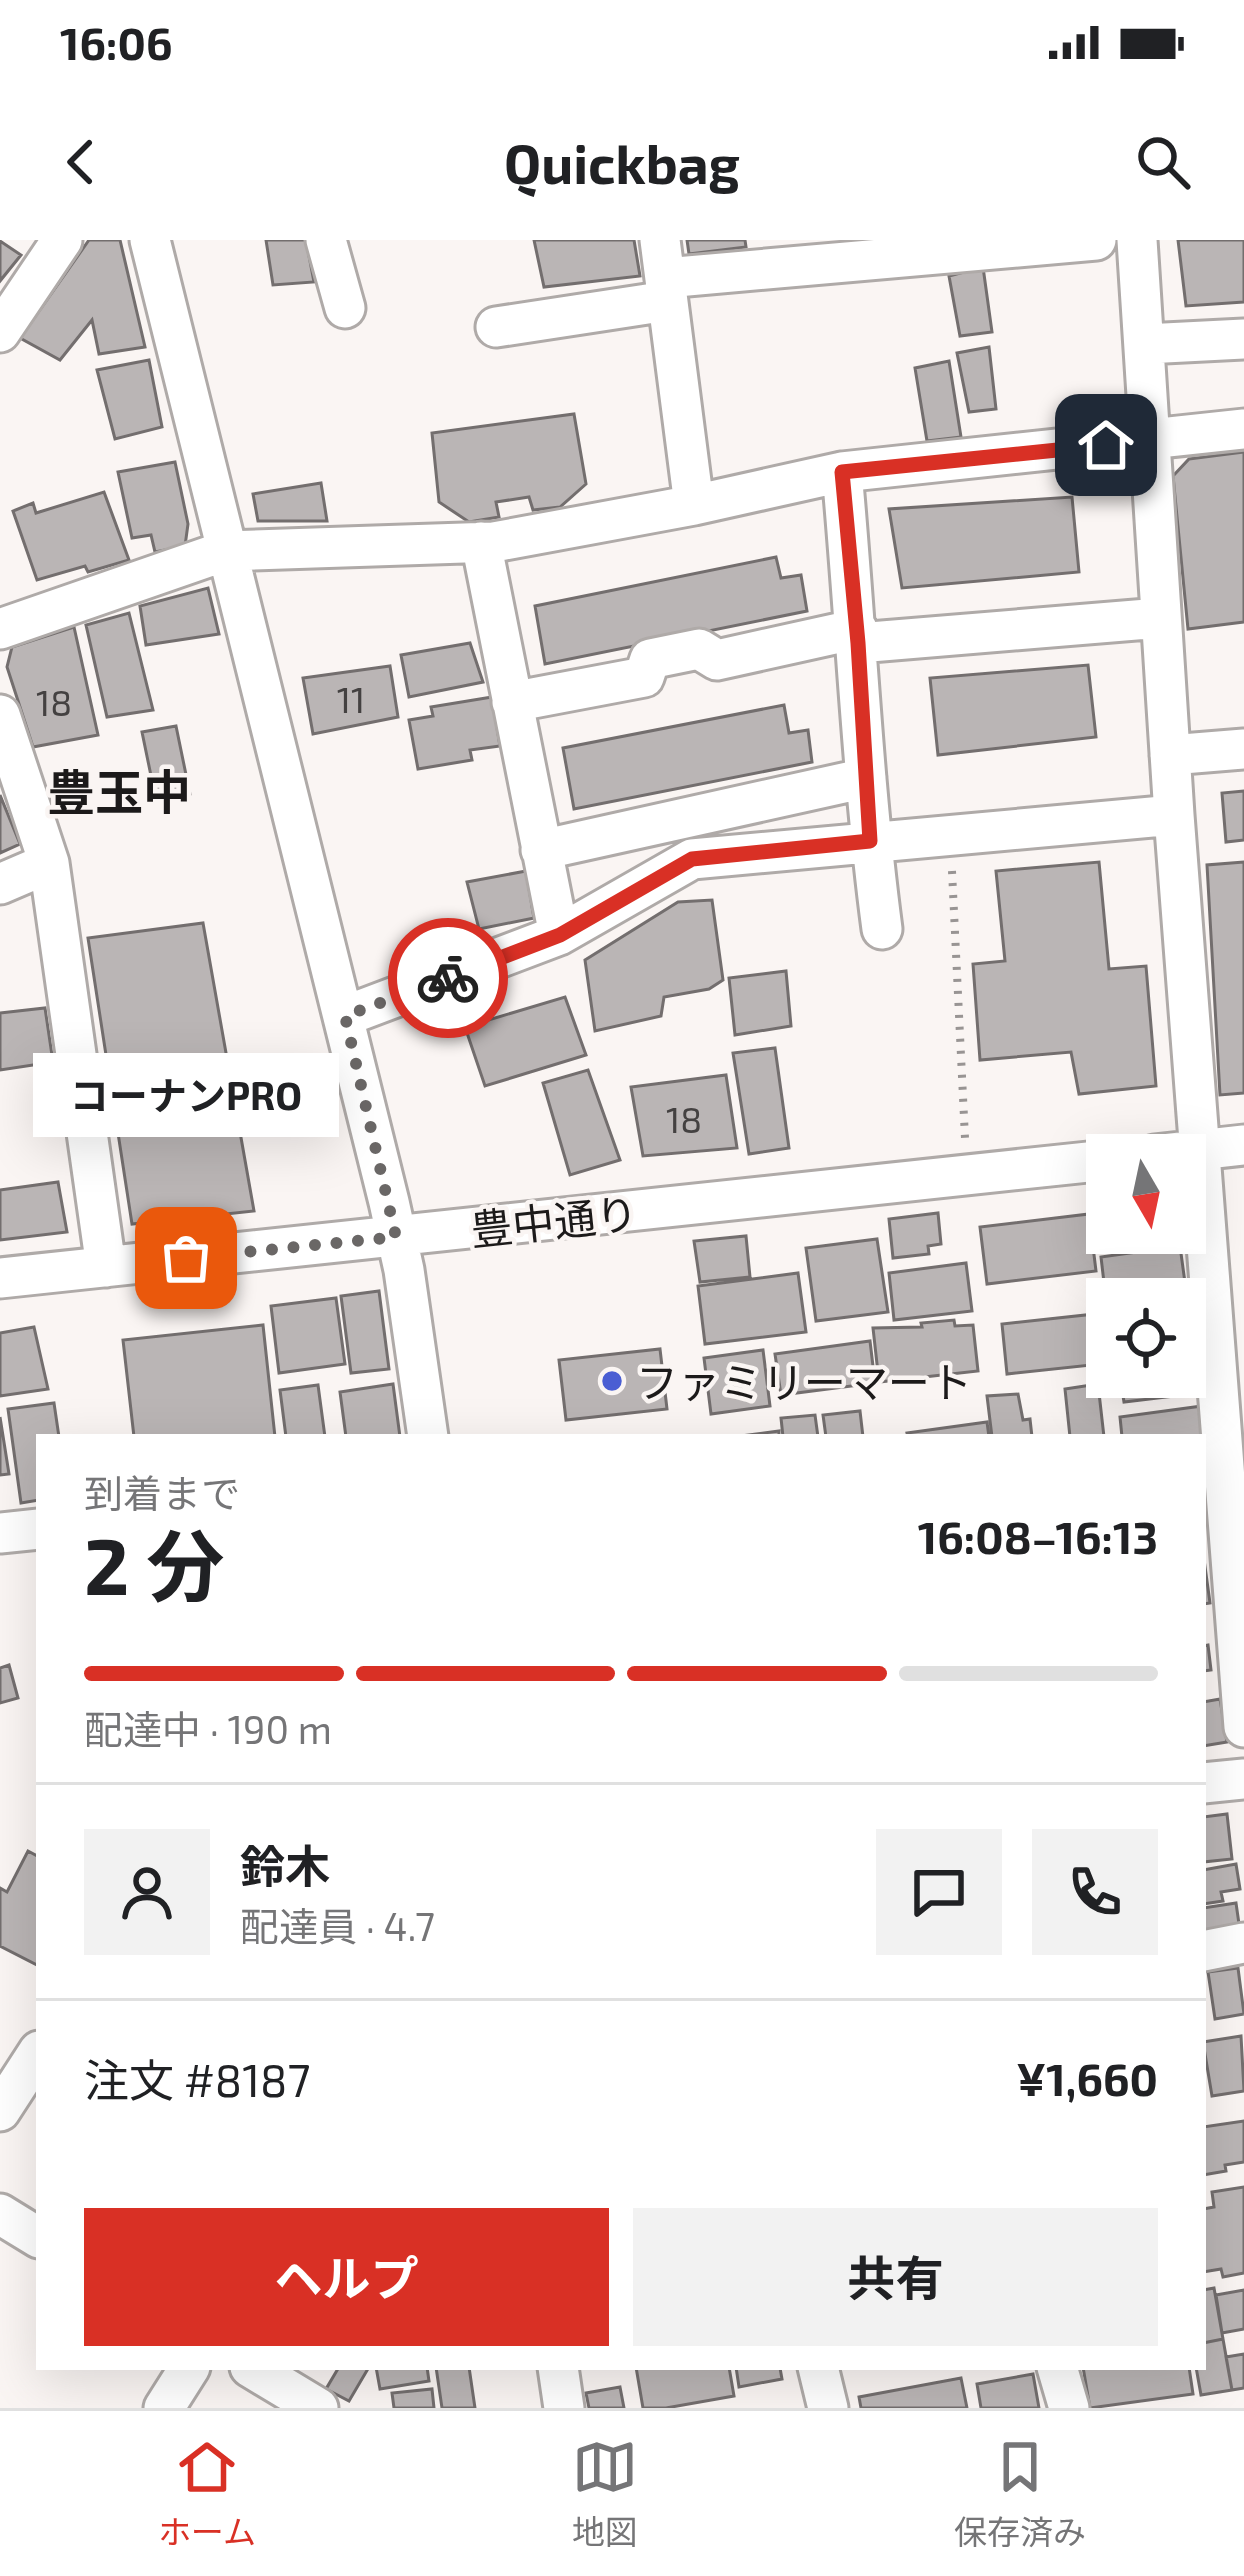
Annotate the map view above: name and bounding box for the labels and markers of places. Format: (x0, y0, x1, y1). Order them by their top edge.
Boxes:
pin (1055, 394, 1157, 496)
callout: コーナンPRO (33, 1054, 339, 1138)
pin (135, 1207, 237, 1309)
place label: ファミリーマート (636, 1356, 972, 1406)
marker: ファミリーマート (599, 1368, 625, 1394)

